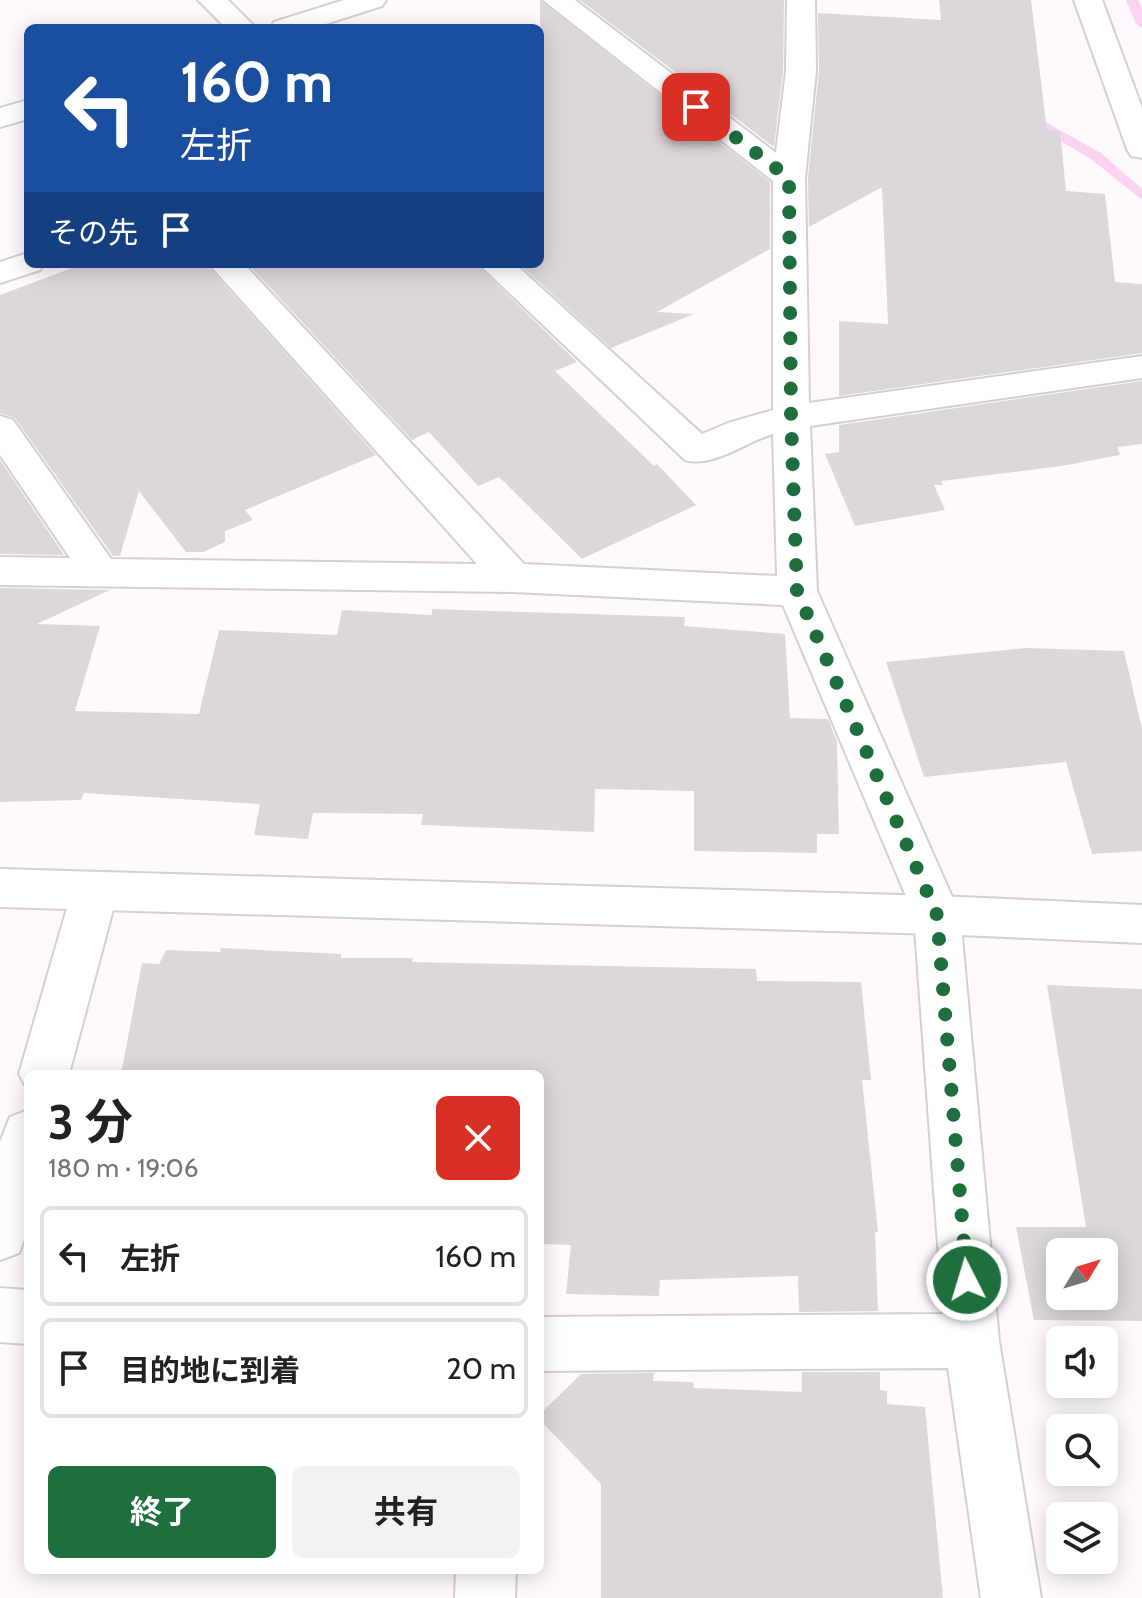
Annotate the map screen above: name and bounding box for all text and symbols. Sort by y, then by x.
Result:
text: 160 m [180,48,333,116]
icon: left [48,56,152,160]
pin [662,73,730,141]
icon: arrive [674,85,718,129]
text: 左折 [180,123,252,167]
icon: arrive [154,208,198,252]
text: その先 [48,214,138,251]
text: 3 分 [48,1093,133,1151]
button: close [436,1096,520,1180]
text: 180 m · 19:06 [48,1152,199,1184]
icon: left [52,1234,96,1278]
text: 160 m [435,1238,516,1275]
position arrow [925,1238,1009,1322]
north arrow [1046,1238,1118,1310]
map controls [1046,1238,1118,1574]
text: 左折 [120,1240,180,1277]
button: sound [1046,1326,1118,1398]
icon: arrive [52,1346,96,1390]
text: 20 m [446,1350,516,1387]
text: 目的地に到着 [120,1352,300,1389]
button: search [1046,1414,1118,1486]
button: 終了 [48,1466,276,1558]
button: 共有 [292,1466,520,1558]
button: layers [1046,1502,1118,1574]

